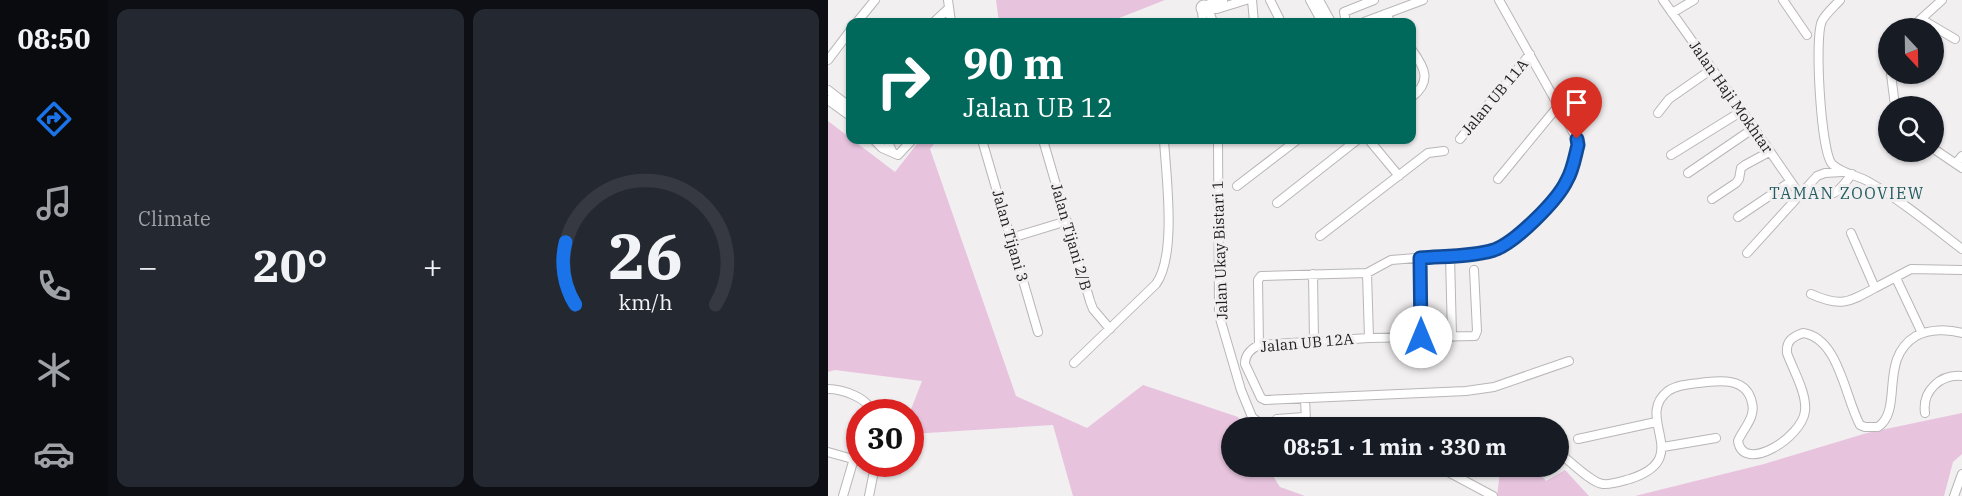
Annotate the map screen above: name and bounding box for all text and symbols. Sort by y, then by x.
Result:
north arrow [1878,18,1944,84]
map controls [1878,18,1944,162]
text: 08:50 [18,21,90,56]
text: 90 m [963,36,1064,91]
street label: Jalan Haji Mokhtar [1685,37,1778,157]
icon: right [864,42,942,120]
street label: Jalan UB 11A [1457,54,1532,139]
pin [1551,77,1602,139]
icon: arrive [1560,86,1593,119]
text: Jalan UB 12 [963,89,1113,124]
button: search [1878,96,1944,162]
icon: directions [33,98,75,140]
street label: Jalan Ukay Bistari 1 [1208,180,1231,320]
street label: Jalan Tijani 2/B [1047,181,1096,292]
icon: music [33,182,75,224]
district label: TAMAN ZOOVIEW [1769,183,1925,203]
street label: Jalan Tijani 3 [988,188,1033,284]
text: Climate [138,205,211,232]
text: 26 [608,215,683,296]
text: 20° [253,236,328,294]
text: − [138,245,158,288]
text: + [423,245,443,288]
icon: phone [33,265,75,307]
text: km/h [619,288,673,316]
position arrow [1389,305,1453,369]
street label: Jalan UB 12A [1260,329,1355,356]
icon: climate [33,349,75,391]
speed limit sign: 30 [846,399,924,477]
text: 08:51 · 1 min · 330 m [1283,432,1507,461]
icon: car [33,433,75,475]

